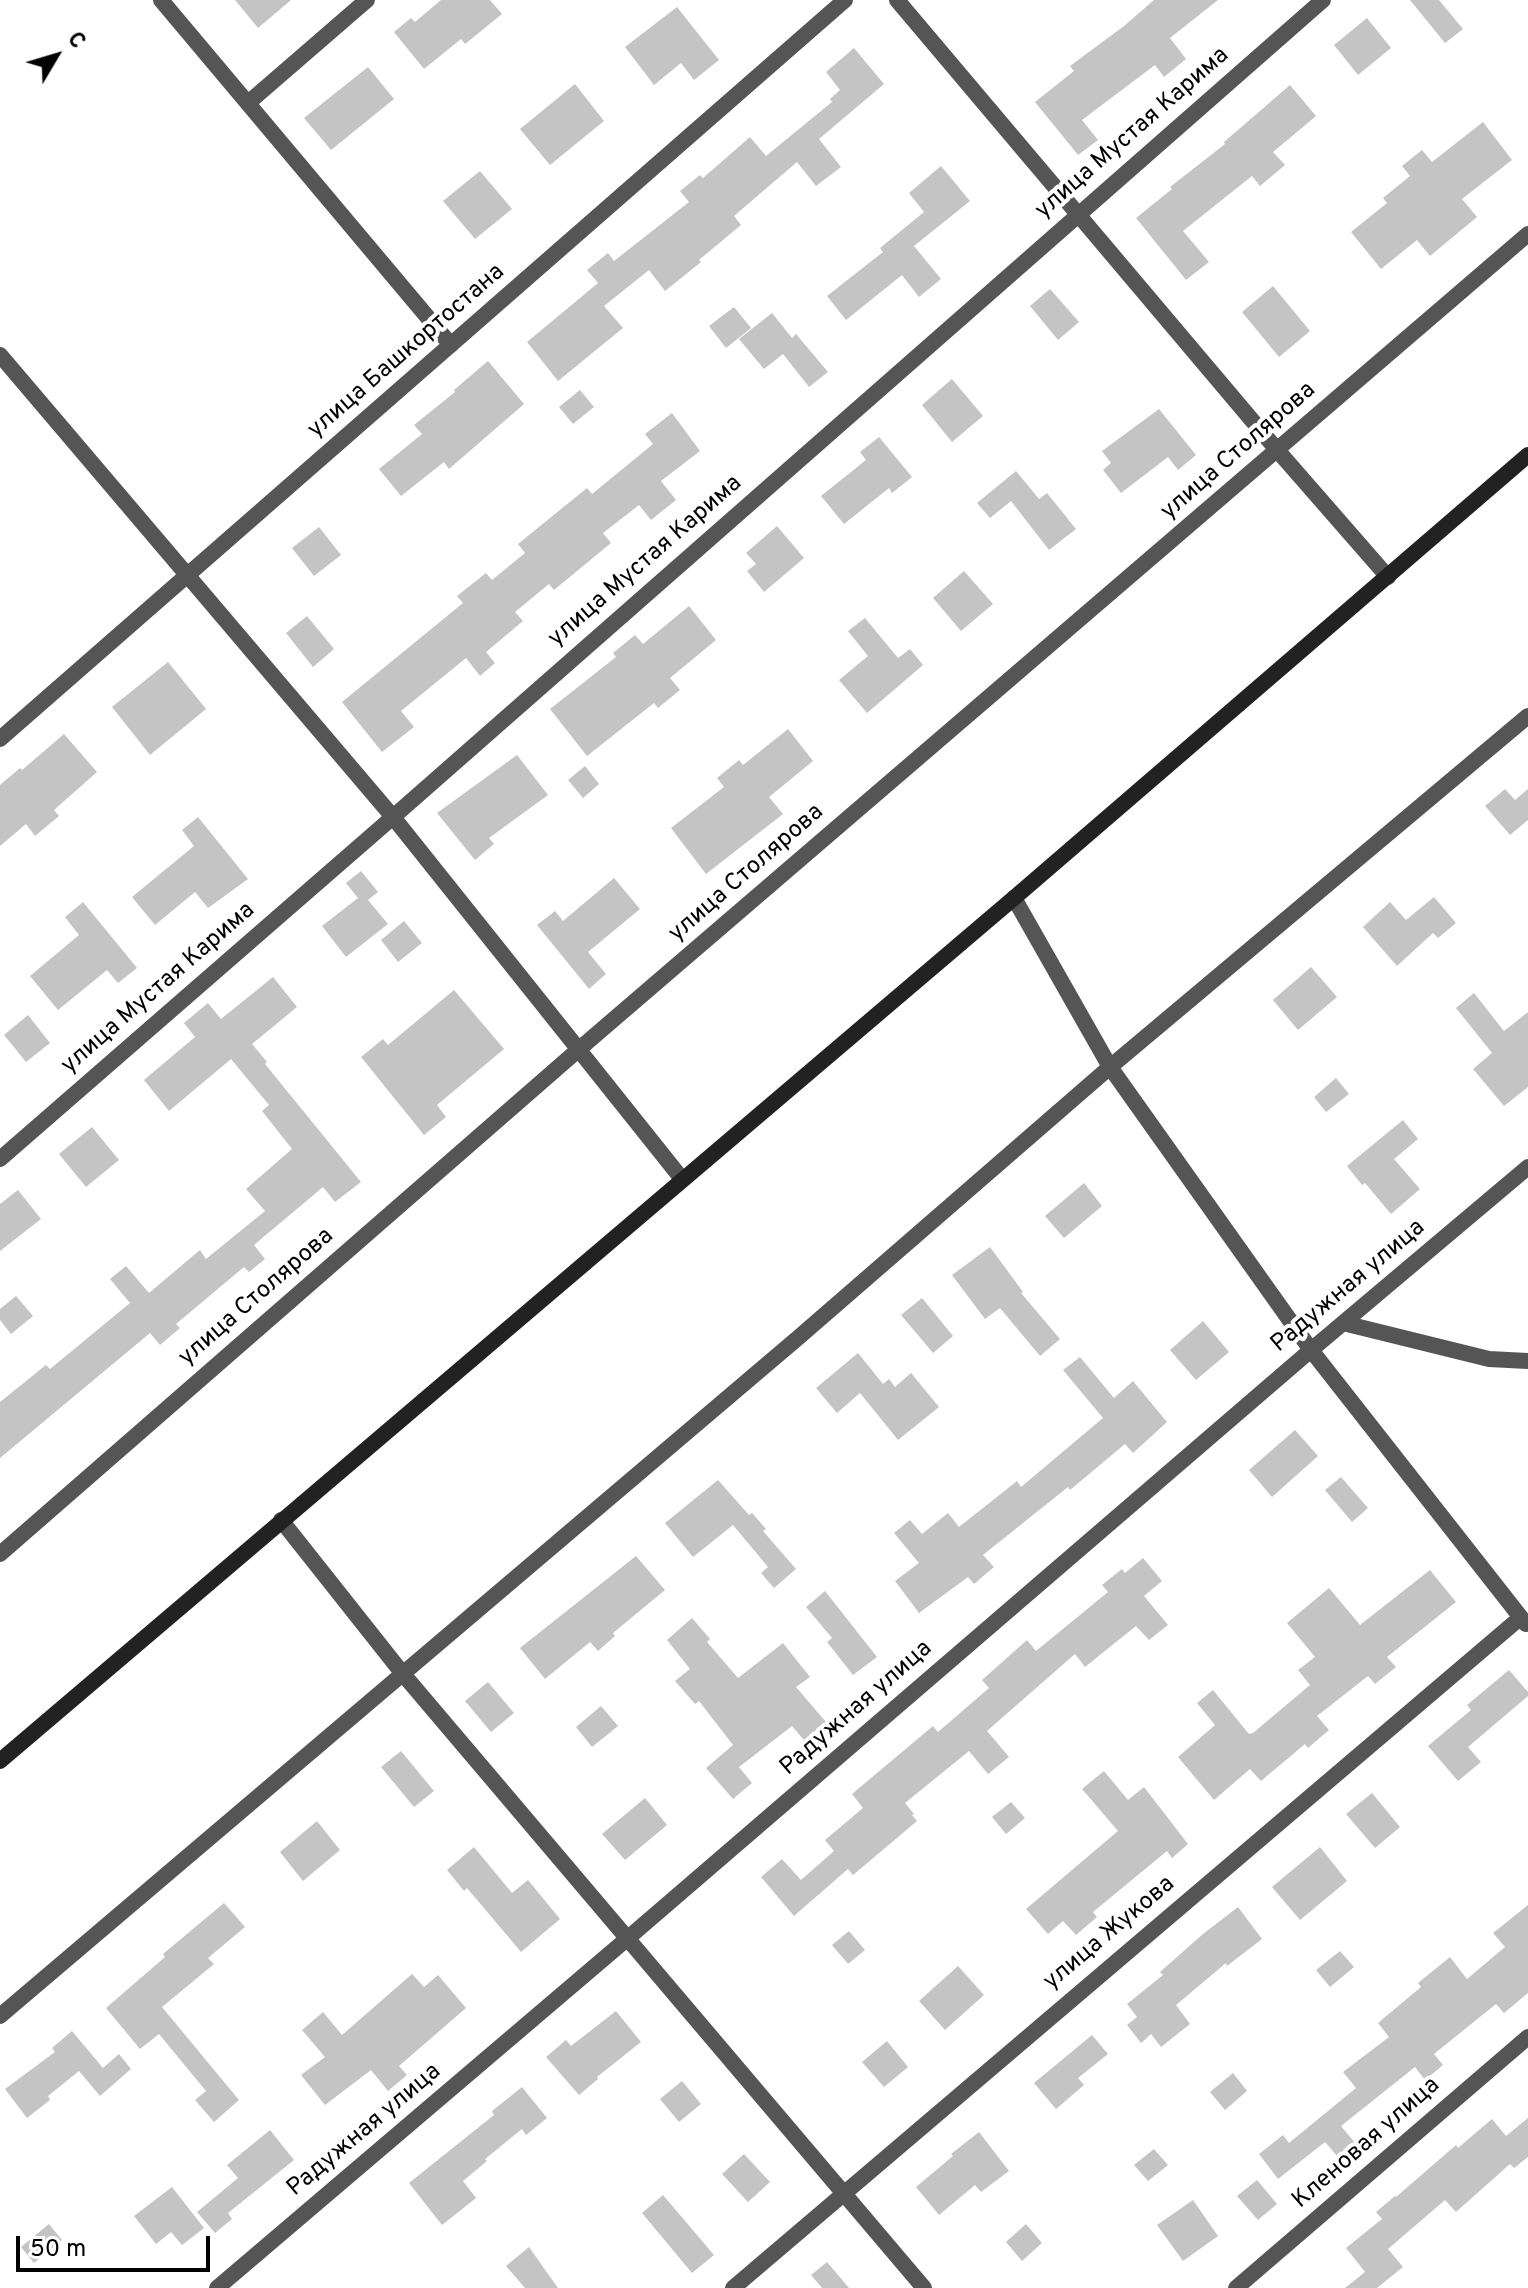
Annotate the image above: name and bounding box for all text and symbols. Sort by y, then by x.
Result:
north arrow [16,16,96,96]
text: С [60,27,90,55]
street label: улица Мустая Карима [1030,42,1236,226]
street label: улица Башкортостана [303,259,511,445]
street label: улица Столярова [1156,377,1322,527]
street label: улица Мустая Карима [543,470,749,654]
street label: улица Столярова [664,799,830,949]
street label: улица Мустая Карима [56,897,262,1081]
street label: Радужная улица [1266,1214,1432,1360]
street label: улица Столярова [174,1223,340,1373]
street label: Радужная улица [775,1635,939,1783]
street label: улица Жукова [1039,1871,1181,1997]
street label: Радужная улица [282,2058,448,2204]
street label: Кленовая улица [1287,2072,1447,2216]
scale bar [20,2220,214,2270]
text: 50 m [30,2235,86,2265]

